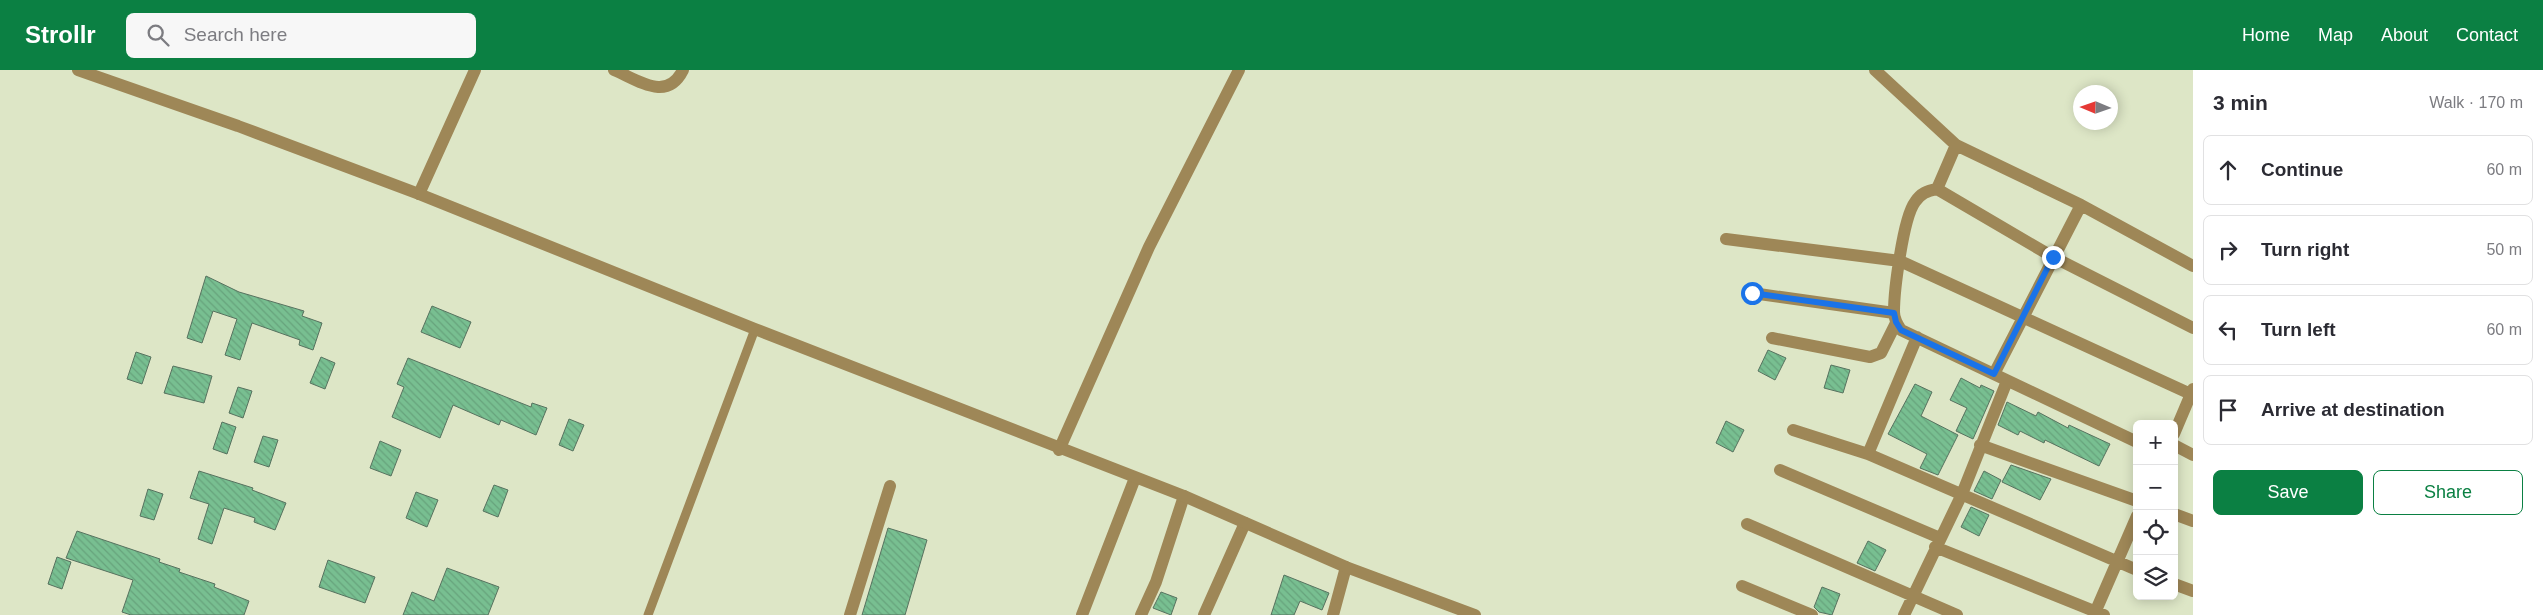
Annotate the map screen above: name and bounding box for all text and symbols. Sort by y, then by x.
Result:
search box [126,13,476,58]
text: Strollr [25,21,96,48]
icon: search [144,21,172,49]
text: Search here [184,24,287,45]
text: Home [2242,25,2290,45]
text: Map [2318,25,2353,45]
text: About [2381,25,2428,45]
text: Contact [2456,25,2518,45]
north arrow [2073,85,2118,130]
text: 3 min [2213,91,2268,114]
text: Walk · 170 m [2429,94,2523,111]
icon: ahead [2214,156,2242,184]
text: Continue [2261,159,2343,180]
text: 60 m [2486,161,2522,178]
icon: right [2214,236,2242,264]
text: Turn right [2261,239,2349,260]
text: 50 m [2486,241,2522,258]
route end [2042,246,2065,269]
route start [1741,282,1764,305]
icon: left [2214,316,2242,344]
text: Turn left [2261,319,2336,340]
text: 60 m [2486,321,2522,338]
icon: arrive [2214,396,2242,424]
text: Arrive at destination [2261,399,2445,420]
map controls [2133,420,2178,600]
button: + [2133,420,2178,465]
button: − [2133,465,2178,510]
button: Save [2213,470,2363,515]
button: Share [2373,470,2523,515]
button: locate [2133,510,2178,555]
button: layers [2133,555,2178,600]

